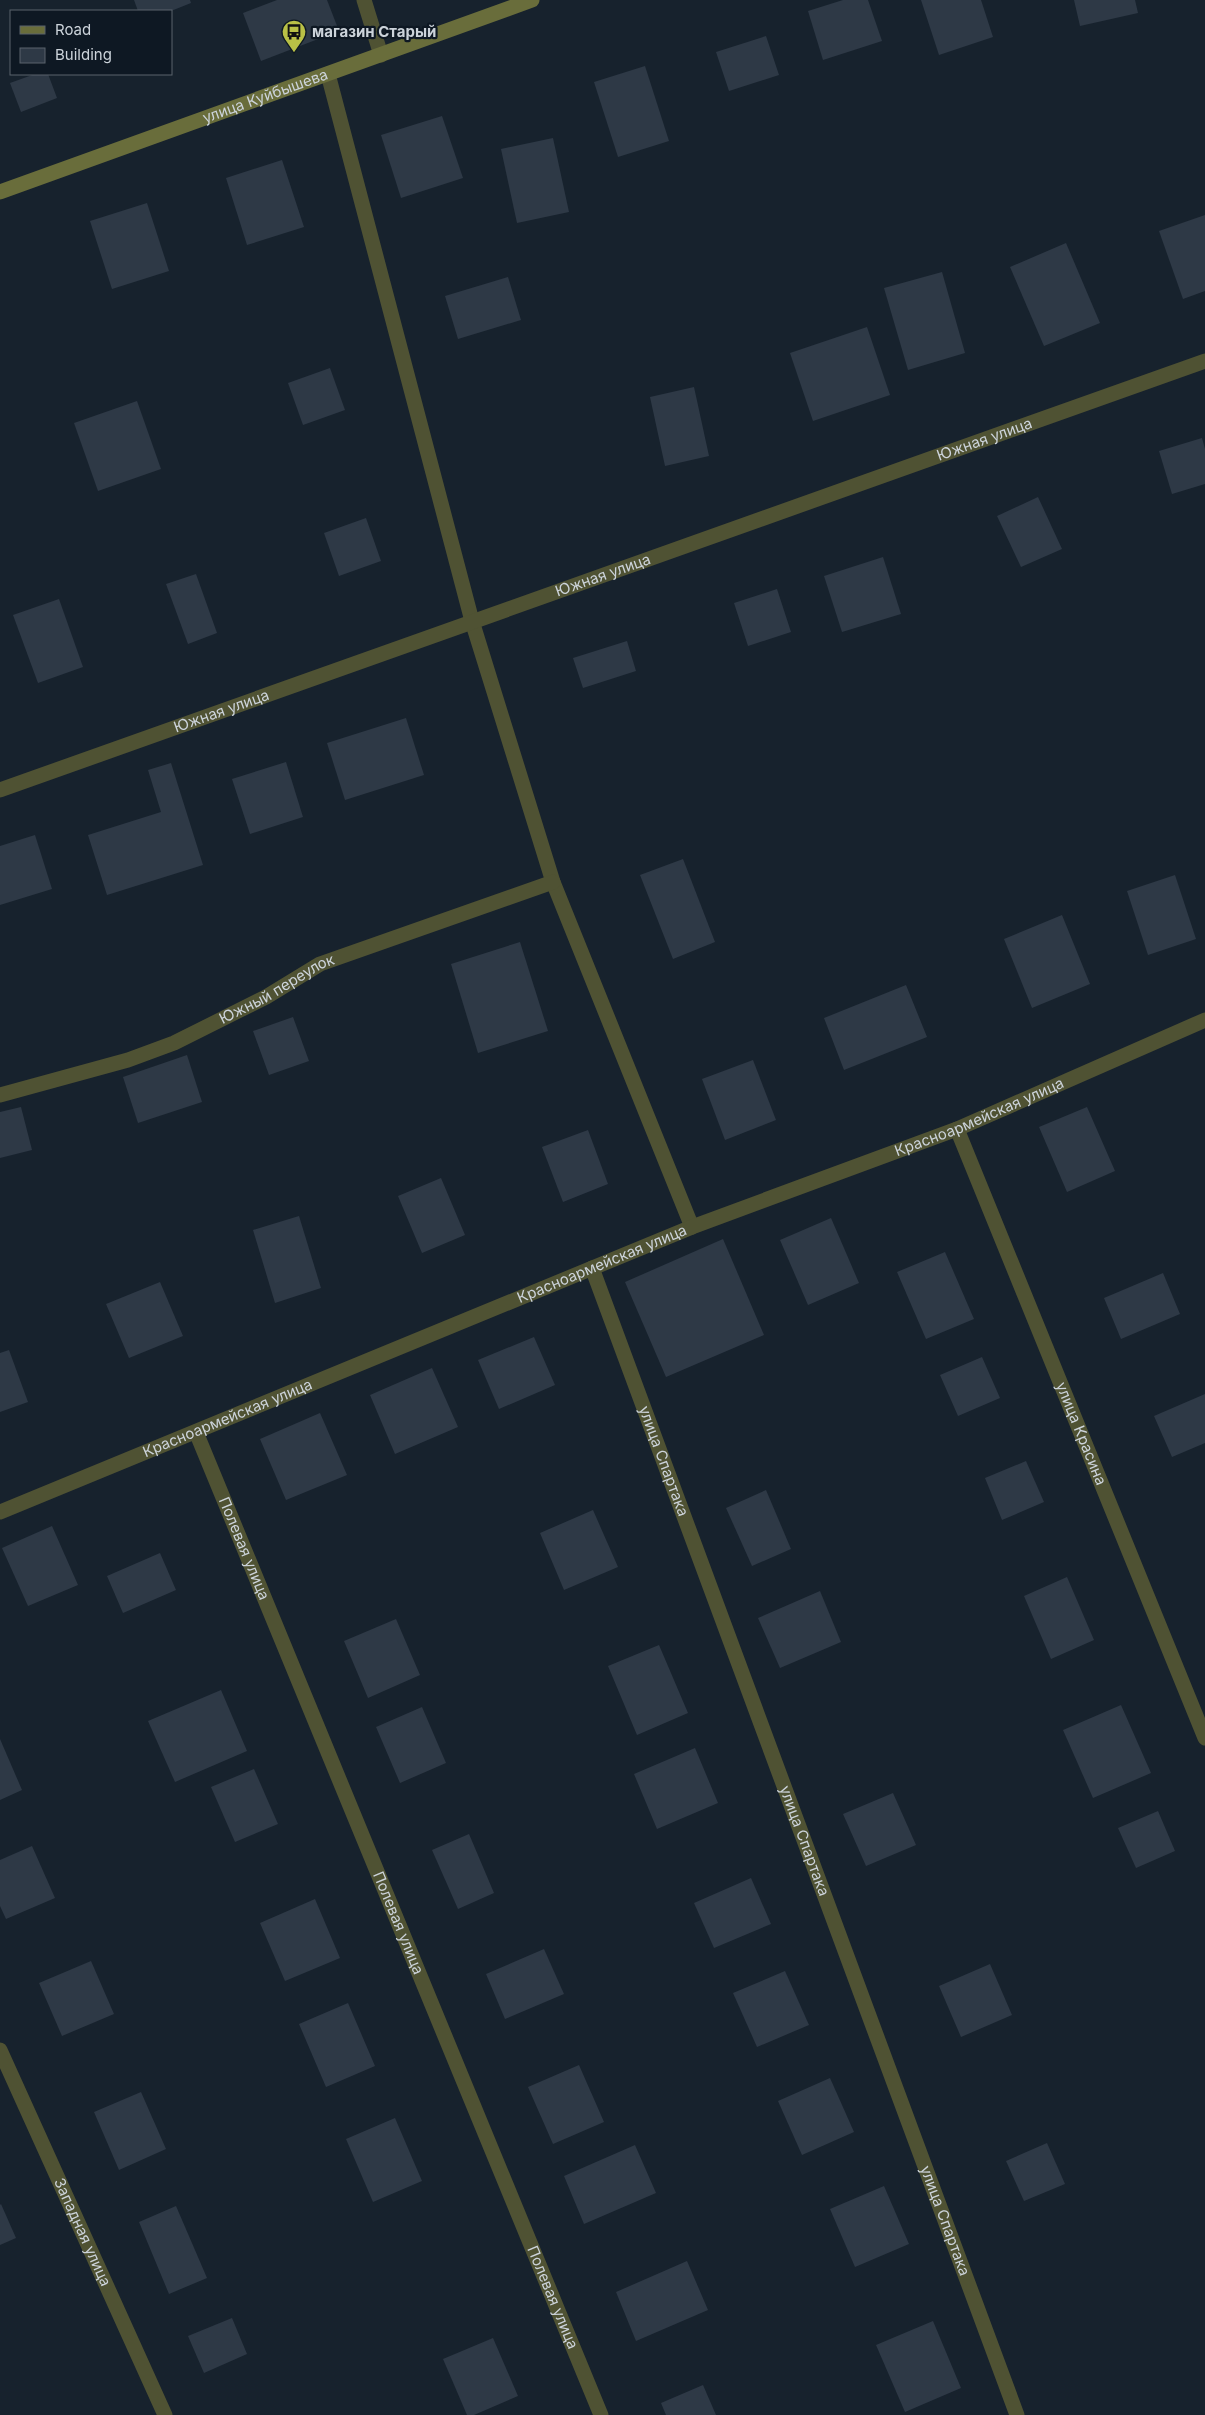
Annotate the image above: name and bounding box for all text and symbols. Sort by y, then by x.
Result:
legend [10,10,172,75]
bus stop icon: магазин Старый [281,19,307,53]
text: Road [55,20,91,39]
place label: магазин Старый [312,22,436,41]
text: Building [55,45,112,64]
street label: улица Куйбышева [200,65,330,127]
street label: Южная улица [934,413,1035,465]
street label: Южная улица [553,549,653,601]
street label: Южная улица [171,685,271,736]
street label: Южный переулок [216,950,337,1028]
street label: Красноармейская улица [892,1073,1067,1160]
street label: Красноармейская улица [514,1220,689,1307]
street label: Красноармейская улица [140,1374,315,1461]
street label: улица Красина [1052,1379,1111,1488]
street label: улица Спартака [635,1403,693,1519]
street label: Полевая улица [215,1494,274,1603]
street label: улица Спартака [776,1783,834,1899]
street label: Полевая улица [369,1868,428,1977]
street label: улица Спартака [916,2163,975,2278]
street label: Западная улица [50,2175,116,2289]
street label: Полевая улица [523,2243,583,2352]

